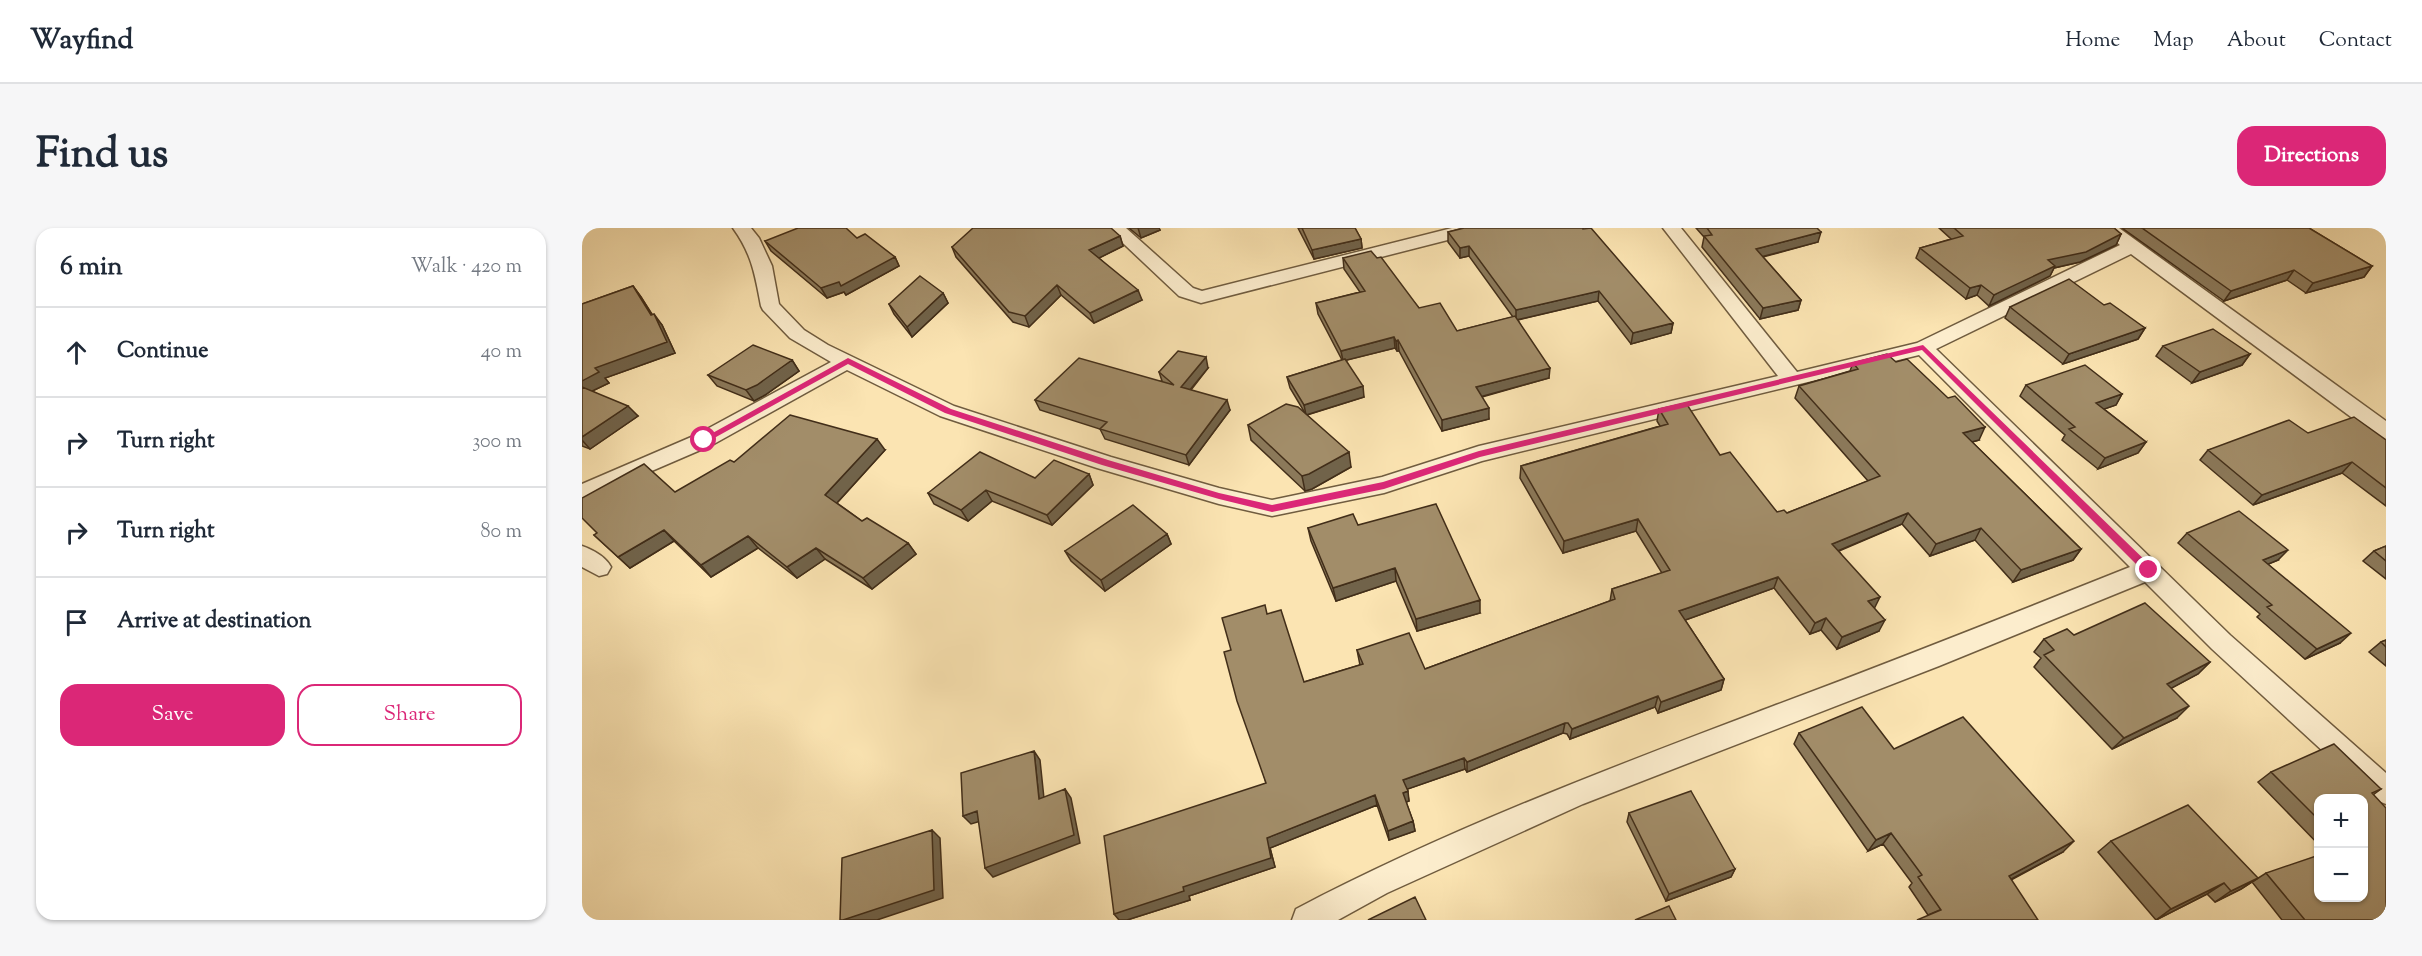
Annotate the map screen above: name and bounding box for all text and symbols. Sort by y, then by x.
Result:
text: Wayfind [30,21,133,61]
text: Home [2065,26,2120,56]
text: Map [2153,26,2194,56]
text: About [2227,26,2286,56]
text: Contact [2319,26,2392,56]
text: Find us [36,126,168,186]
button: Directions [2237,126,2386,186]
text: 6 min [60,249,123,286]
text: Walk · 420 m [411,253,522,282]
icon: ahead [60,336,93,369]
text: Continue [117,336,208,368]
text: 40 m [481,338,522,367]
icon: right [60,426,93,459]
text: Turn right [117,426,214,458]
route start [690,426,716,452]
text: 300 m [472,428,522,457]
icon: right [60,516,93,549]
text: Turn right [117,516,214,548]
text: 80 m [481,518,522,547]
route end [2135,556,2161,582]
icon: arrive [60,606,93,639]
text: Arrive at destination [117,606,312,638]
button: Save [60,684,285,746]
button: Share [297,684,522,746]
map controls [2314,794,2368,902]
button: + [2314,794,2368,848]
button: − [2314,848,2368,902]

